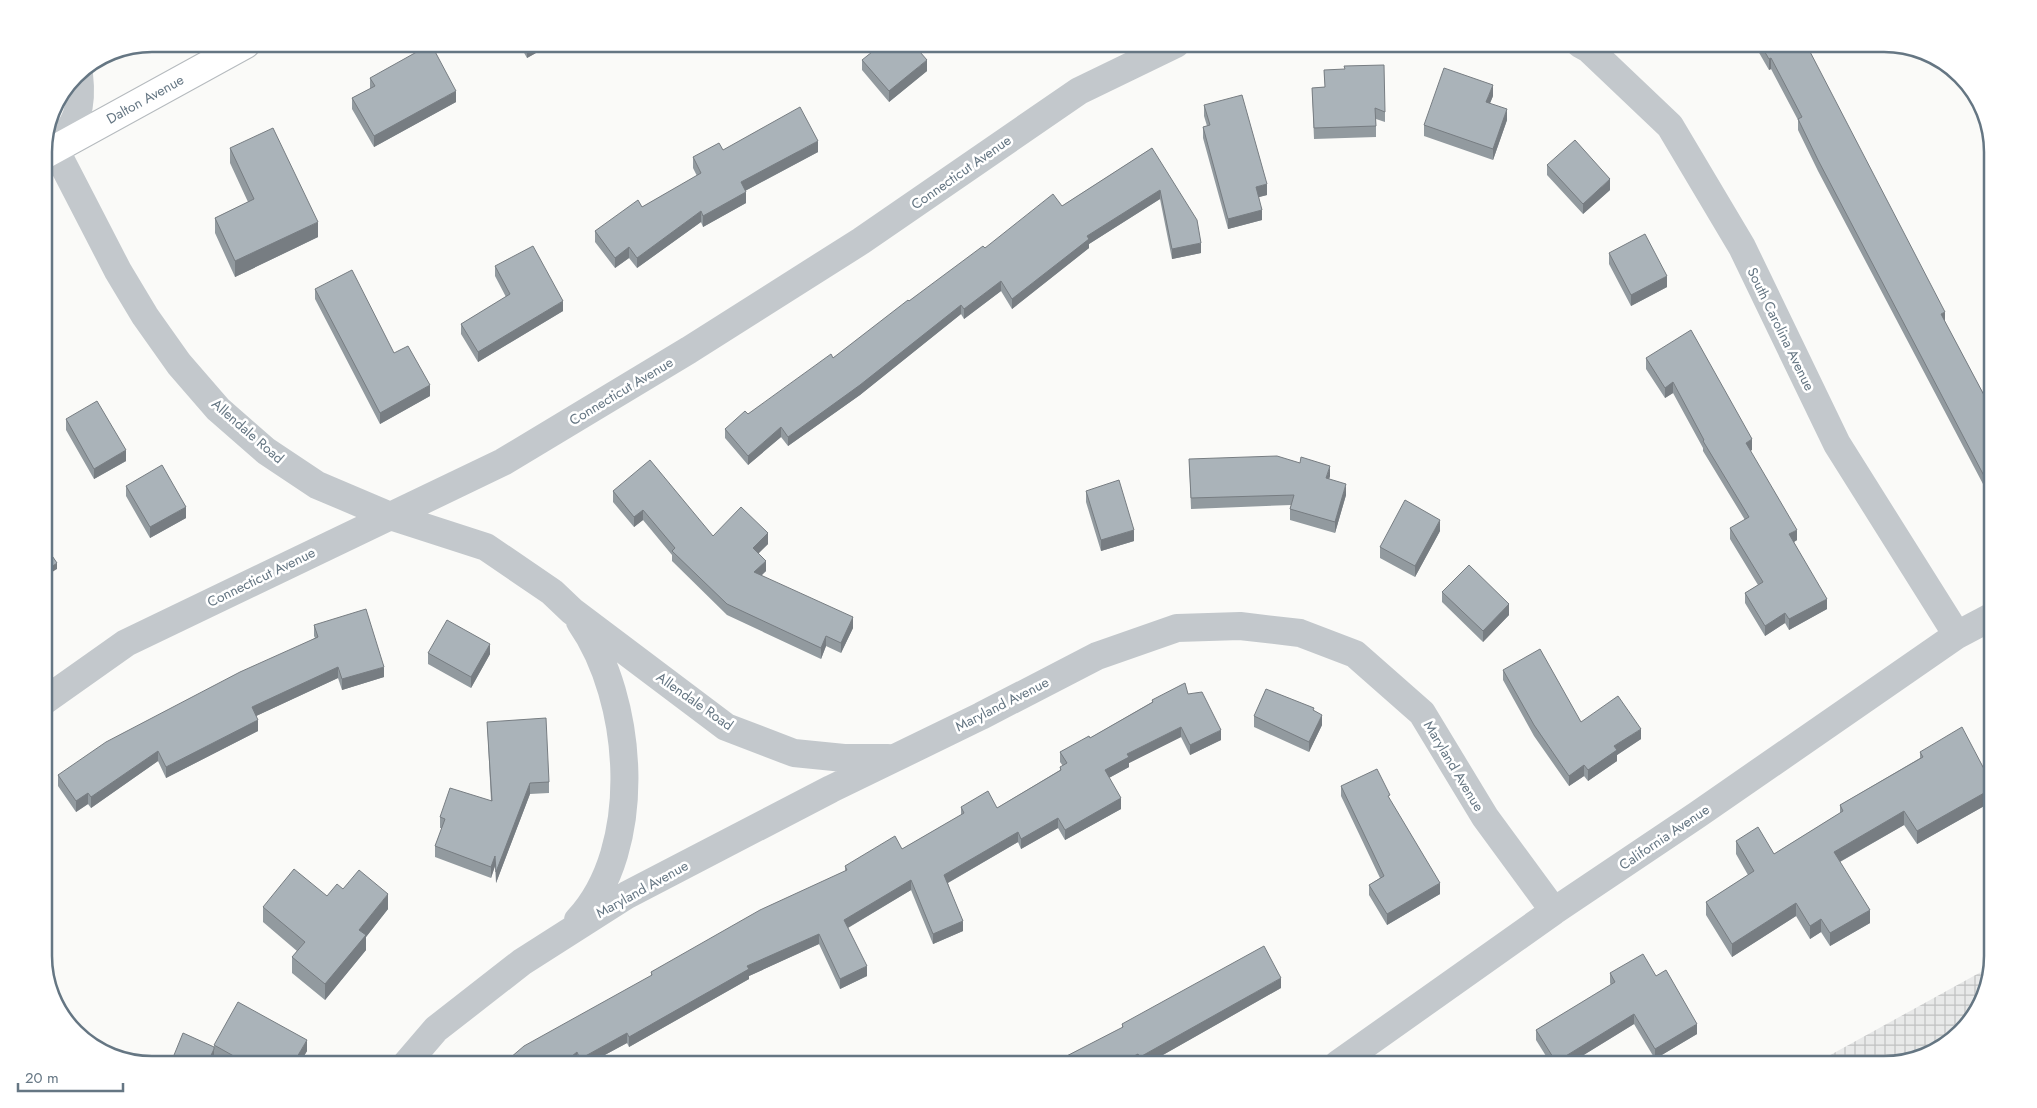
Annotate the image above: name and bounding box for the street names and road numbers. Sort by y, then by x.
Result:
street label: Dalton Avenue [103,69,187,129]
street label: Connecticut Avenue [907,130,1015,214]
street label: South Carolina Avenue [1742,264,1820,394]
street label: Connecticut Avenue [565,352,677,430]
street label: Allendale Road [208,394,288,468]
street label: Connecticut Avenue [204,542,318,612]
street label: Allendale Road [652,667,738,735]
street label: Maryland Avenue [952,672,1052,736]
street label: Maryland Avenue [1419,717,1489,815]
street label: California Avenue [1615,799,1713,875]
street label: Maryland Avenue [592,855,692,923]

